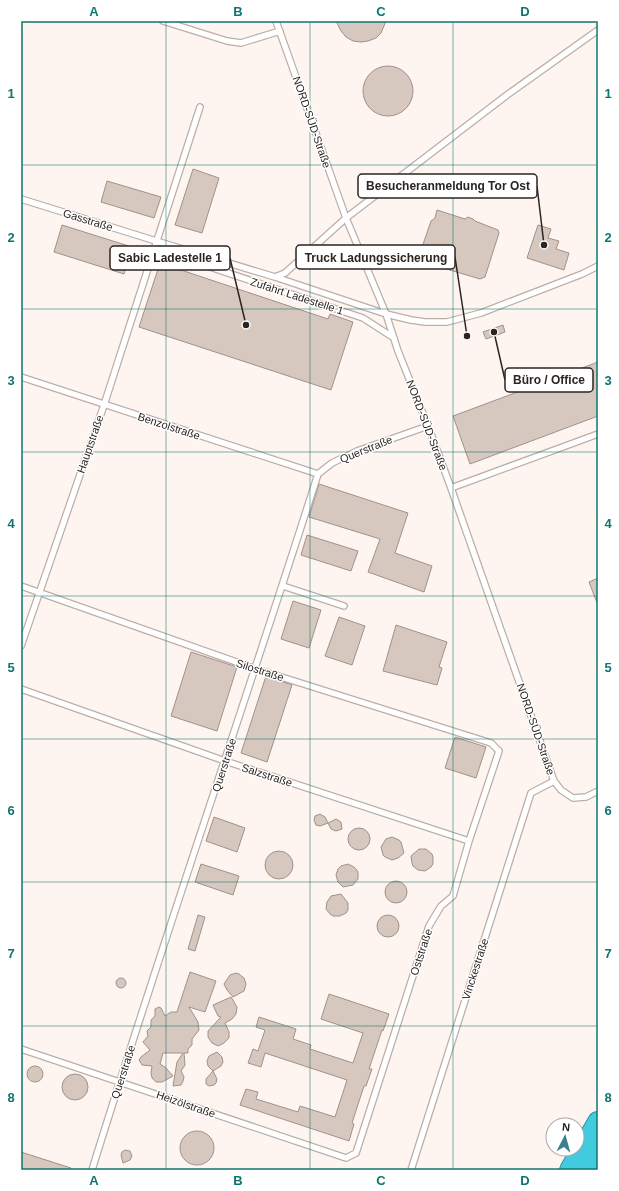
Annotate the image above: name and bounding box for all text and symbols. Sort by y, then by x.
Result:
text: A [89,4,99,19]
text: B [233,4,243,19]
text: C [376,4,386,19]
text: D [520,4,530,19]
street label: NORD-SÜD-Straße [291,75,333,169]
text: 1 [7,86,15,101]
text: 1 [604,86,612,101]
callout: Besucheranmeldung Tor Ost [358,174,537,198]
text: Besucheranmeldung Tor Ost [366,179,530,193]
street label: Gasstraße [62,207,114,233]
text: 2 [7,230,15,245]
text: 2 [604,230,612,245]
callout: Truck Ladungssicherung [296,245,455,269]
callout: Sabic Ladestelle 1 [110,246,230,270]
text: Sabic Ladestelle 1 [118,251,222,265]
text: Truck Ladungssicherung [305,251,447,265]
street label: Zufahrt Ladestelle 1 [249,275,345,317]
callout: Büro / Office [505,368,593,392]
text: 3 [7,373,15,388]
text: Büro / Office [513,373,585,387]
text: 3 [604,373,612,388]
street label: NORD-SÜD-Straße [404,378,450,472]
street label: Benzolstraße [136,410,202,442]
street label: Hauptstraße [74,413,106,475]
street label: Querstraße [338,433,394,465]
text: 4 [7,516,15,531]
text: 4 [604,516,612,531]
street label: Silostraße [235,657,285,683]
text: 5 [7,660,15,675]
text: 5 [604,660,612,675]
street label: NORD-SÜD-Straße [515,682,557,776]
street label: Querstraße [210,737,238,793]
street label: Salzstraße [240,761,294,789]
text: 6 [7,803,15,818]
text: 6 [604,803,612,818]
street label: Oststraße [408,927,434,977]
street label: Vinckestraße [459,937,491,1001]
text: 7 [7,946,15,961]
text: 7 [604,946,612,961]
street label: Querstraße [109,1044,137,1100]
street label: Heizölstraße [155,1088,217,1120]
text: 8 [7,1090,15,1105]
text: 8 [604,1090,612,1105]
north arrow [545,1117,585,1157]
text: N [561,1121,571,1133]
text: A [89,1173,99,1188]
text: B [233,1173,243,1188]
text: C [376,1173,386,1188]
text: D [520,1173,530,1188]

